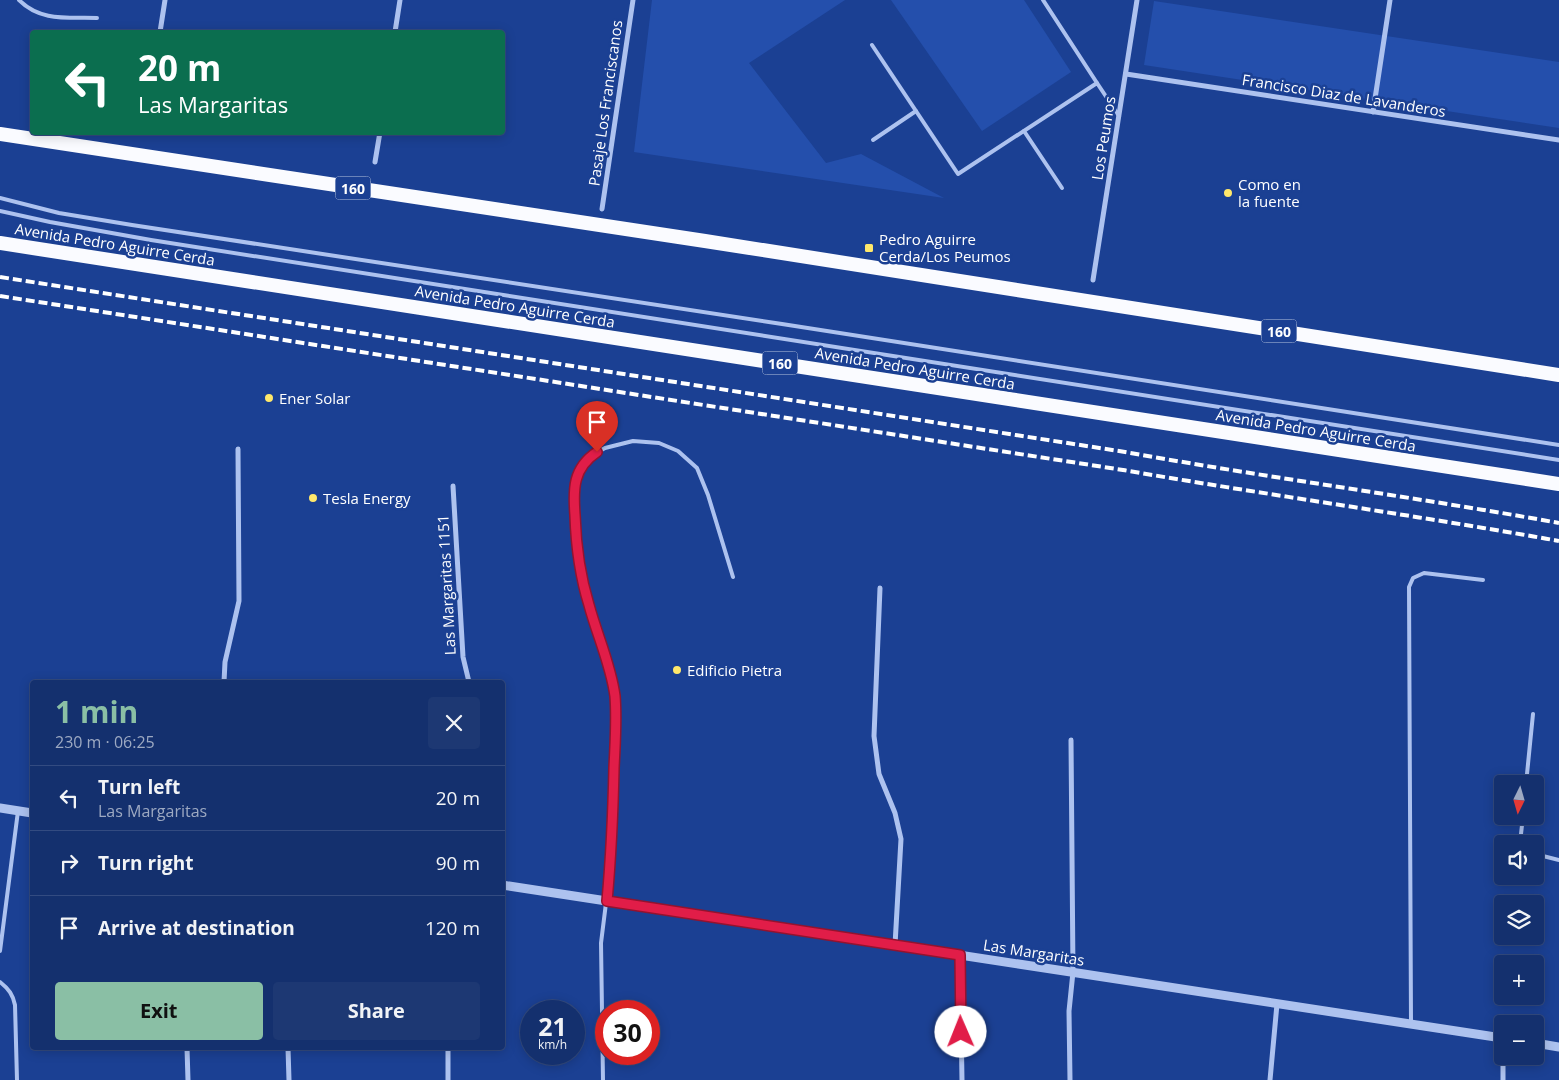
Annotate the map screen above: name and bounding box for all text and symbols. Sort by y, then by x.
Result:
street label: Pasaje Los Franciscanos [583,19,627,187]
text: 20 m [138,44,221,91]
icon: left [55,50,120,115]
street label: Francisco Diaz de Lavanderos [1241,69,1447,121]
text: Las Margaritas [138,89,288,119]
street label: Los Peumos [1087,95,1119,181]
place label: Como en la fuente [1238,174,1301,211]
road number: 160 [336,177,370,200]
marker: Como en la fuente [1222,187,1234,199]
street label: Avenida Pedro Aguirre Cerda [14,218,216,270]
place label: Pedro Aguirre Cerda/Los Peumos [879,229,1011,266]
marker: Pedro Aguirre Cerda/Los Peumos [863,242,875,254]
street label: Avenida Pedro Aguirre Cerda [414,280,616,332]
road number: 160 [1262,320,1296,342]
street label: Avenida Pedro Aguirre Cerda [814,342,1016,394]
road number: 160 [762,352,798,374]
place label: Ener Solar [279,388,350,408]
marker: Ener Solar [263,392,275,404]
pin [576,401,618,452]
street label: Avenida Pedro Aguirre Cerda [1215,404,1417,456]
icon: arrive [583,408,611,436]
place label: Tesla Energy [323,488,411,508]
marker: Tesla Energy [307,492,319,504]
street label: Las Margaritas 1151 [432,514,460,656]
place label: Edificio Pietra [687,660,782,680]
marker: Edificio Pietra [671,664,683,676]
text: 1 min [55,691,138,732]
button: close [428,697,480,749]
text: 230 m · 06:25 [55,731,155,753]
text: Turn left [98,774,180,800]
north arrow [1494,775,1544,825]
map controls [1494,775,1544,1065]
icon: left [55,784,83,812]
text: 20 m [436,785,480,811]
text: Las Margaritas [98,800,207,822]
button: sound [1494,835,1544,885]
icon: right [55,849,83,877]
text: Turn right [98,850,193,876]
text: 90 m [436,850,480,876]
button: layers [1494,895,1544,945]
icon: arrive [55,914,83,942]
text: Arrive at destination [98,915,295,941]
text: 120 m [425,915,480,941]
street label: Las Margaritas [982,934,1086,970]
button: + [1494,955,1544,1005]
button: Exit [55,982,263,1040]
button: Share [273,982,480,1040]
speed limit sign: 30 [595,1000,660,1065]
position arrow [934,1005,986,1057]
text: 21 [538,1009,567,1043]
button: − [1494,1015,1544,1065]
text: km/h [538,1036,567,1053]

